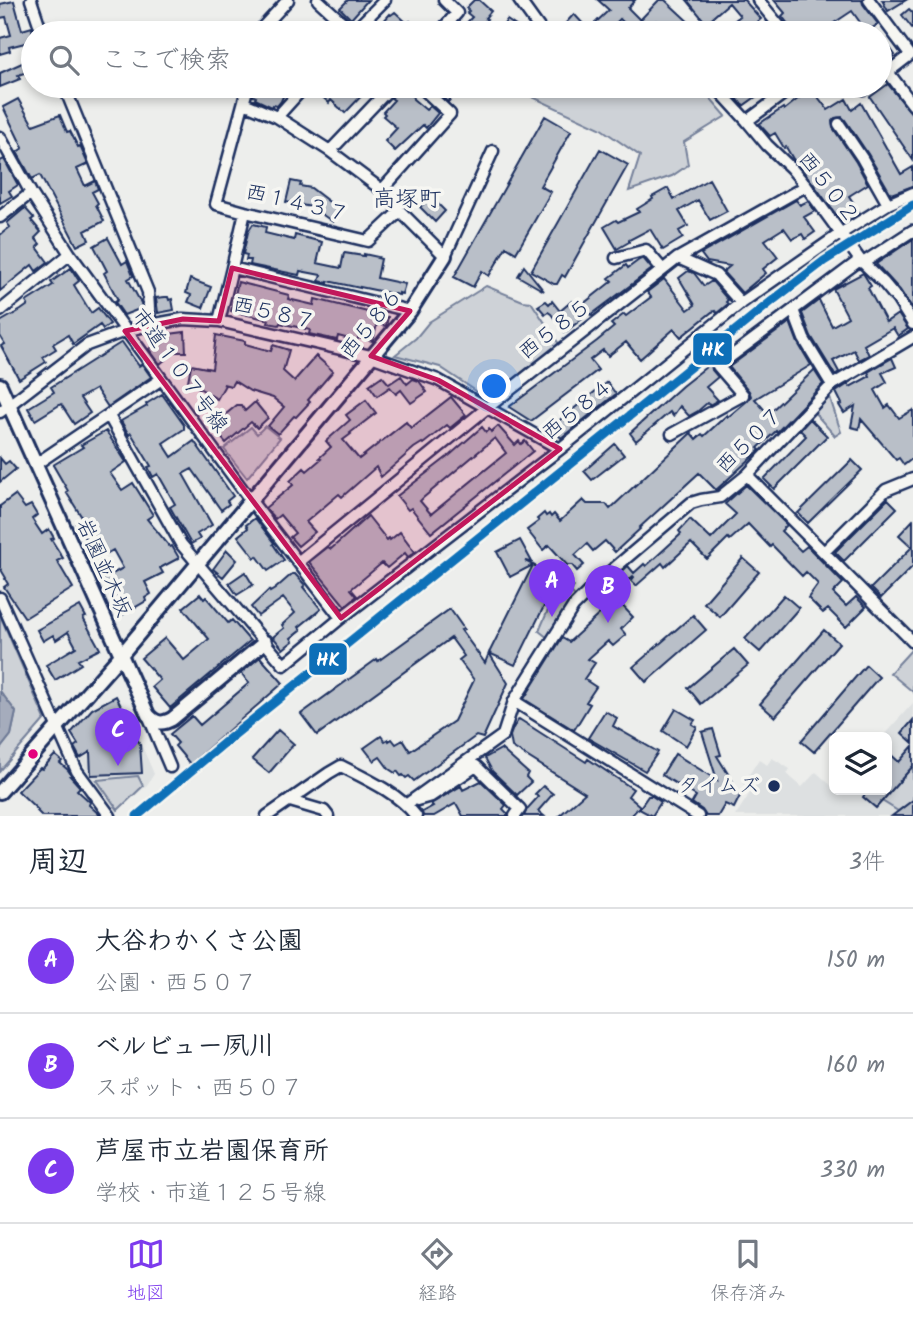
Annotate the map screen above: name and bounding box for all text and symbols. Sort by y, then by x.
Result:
search box [21,21,892,98]
text: ここで検索 [101,40,231,82]
icon: search [45,41,83,79]
street label: 西５０２ [789,145,867,231]
street label: 西１４３７ [242,176,352,232]
district label: 高塚町 [373,182,442,218]
street label: 西５８６ [333,281,411,367]
street label: 西５８７ [229,288,319,340]
street label: 西５８５ [512,291,598,369]
street label: 市道１０７号線 [122,302,236,440]
line badge: HK [692,332,733,366]
text: HK [701,336,725,366]
your location [477,369,511,403]
street label: 西５８４ [535,371,621,449]
street label: 西５０７ [709,400,791,482]
street label: 岩園並木坂 [67,513,139,623]
pin: A [529,559,575,617]
pin: B [585,565,631,623]
line badge: HK [308,642,348,676]
text: HK [316,646,340,676]
pin: C [95,708,141,766]
map controls [829,732,892,795]
button: layers [829,732,892,795]
unlabelled marker [26,747,40,761]
place label: タイムズ [678,770,760,803]
marker: タイムズ [766,778,782,794]
text: 周辺 [28,839,88,887]
text: 3件 [849,845,885,881]
text: 大谷わかくさ公園 [95,921,303,963]
text: A [44,943,58,979]
text: 150 m [826,943,885,979]
text: 公園 · 西５０７ [95,966,257,1002]
text: ベルビュー夙川 [95,1026,275,1068]
text: B [44,1048,58,1084]
text: 160 m [826,1048,885,1084]
text: スポット · 西５０７ [95,1071,303,1107]
text: 芦屋市立岩園保育所 [95,1131,329,1173]
text: C [44,1153,58,1189]
text: 330 m [820,1153,885,1189]
text: 学校 · 市道１２５号線 [95,1176,326,1212]
tab: 地図 [127,1235,165,1309]
tab: 経路 [418,1235,456,1309]
tab: 保存済み [710,1235,786,1309]

